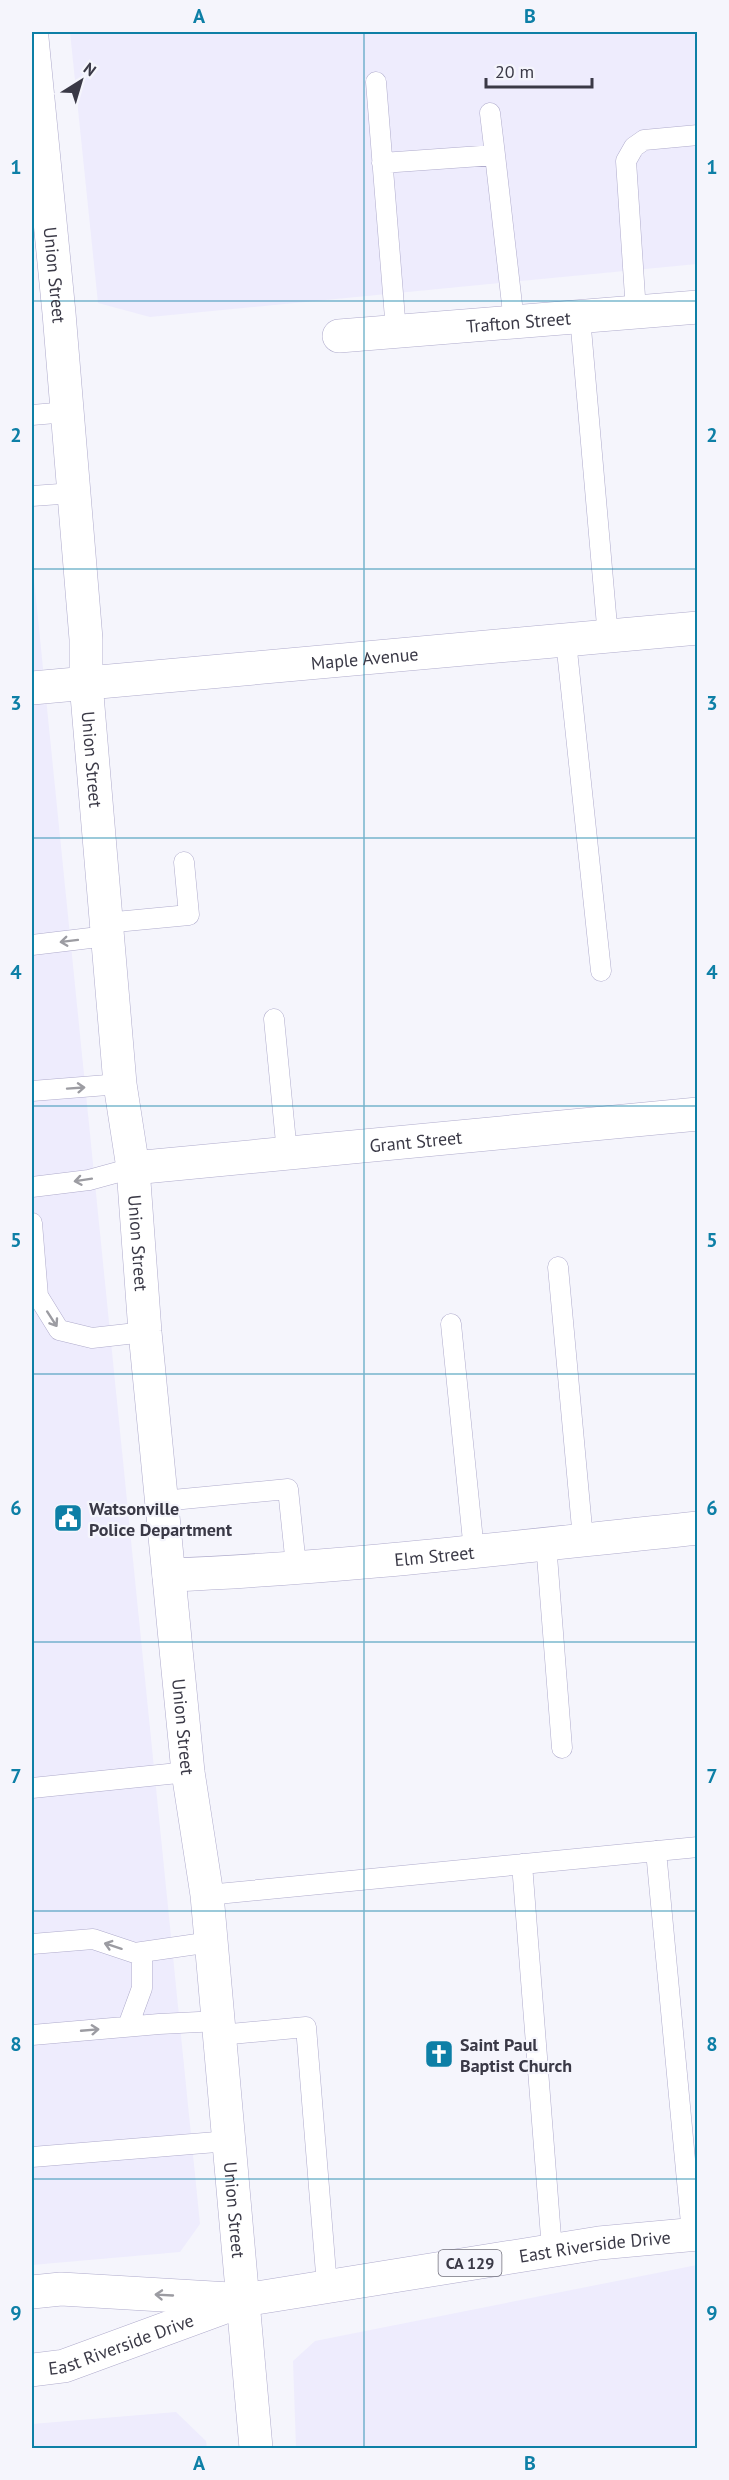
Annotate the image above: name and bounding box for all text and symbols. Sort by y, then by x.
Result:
text: A [193,3,206,29]
text: B [524,3,536,29]
north arrow [51,51,111,111]
scale bar [486,51,592,89]
text: N [80,58,100,80]
text: 20 m [495,60,534,83]
text: 1 [10,154,22,180]
text: 1 [706,154,718,180]
street label: Union Street [39,226,71,324]
street label: Trafton Street [465,306,572,337]
text: 2 [10,422,22,448]
text: 2 [706,422,718,448]
street label: Maple Avenue [310,642,419,674]
text: 3 [10,690,22,716]
text: 3 [706,690,718,716]
street label: Union Street [77,710,108,808]
one-way arrow [60,935,79,946]
text: 4 [10,959,22,985]
text: 4 [706,959,718,985]
one-way arrow [65,1082,85,1093]
street label: Grant Street [368,1125,463,1157]
one-way arrow [73,1175,93,1186]
street label: Union Street [123,1194,153,1292]
text: 5 [10,1227,22,1253]
text: 5 [706,1227,718,1253]
one-way arrow [47,1310,59,1327]
text: 6 [10,1495,22,1521]
text: 6 [706,1495,718,1521]
place label: Watsonville Police Department [89,1497,233,1541]
public building icon: Watsonville Police Department [52,1502,84,1534]
street label: Elm Street [393,1540,475,1571]
street label: Union Street [167,1678,200,1776]
text: 7 [10,1763,22,1789]
text: 7 [706,1763,718,1789]
one-way arrow [104,1940,123,1951]
one-way arrow [79,2024,99,2035]
text: 8 [10,2031,22,2057]
text: 8 [706,2031,718,2057]
place label: Saint Paul Baptist Church [460,2033,572,2077]
church icon: Saint Paul Baptist Church [423,2038,455,2070]
street label: Union Street [219,2161,251,2259]
street label: East Riverside Drive [517,2225,672,2267]
road number: CA 129 [438,2250,502,2276]
one-way arrow [155,2289,175,2300]
text: 9 [10,2300,22,2326]
text: 9 [706,2300,718,2326]
street label: East Riverside Drive [47,2308,197,2379]
text: A [193,2450,206,2476]
text: B [524,2450,536,2476]

